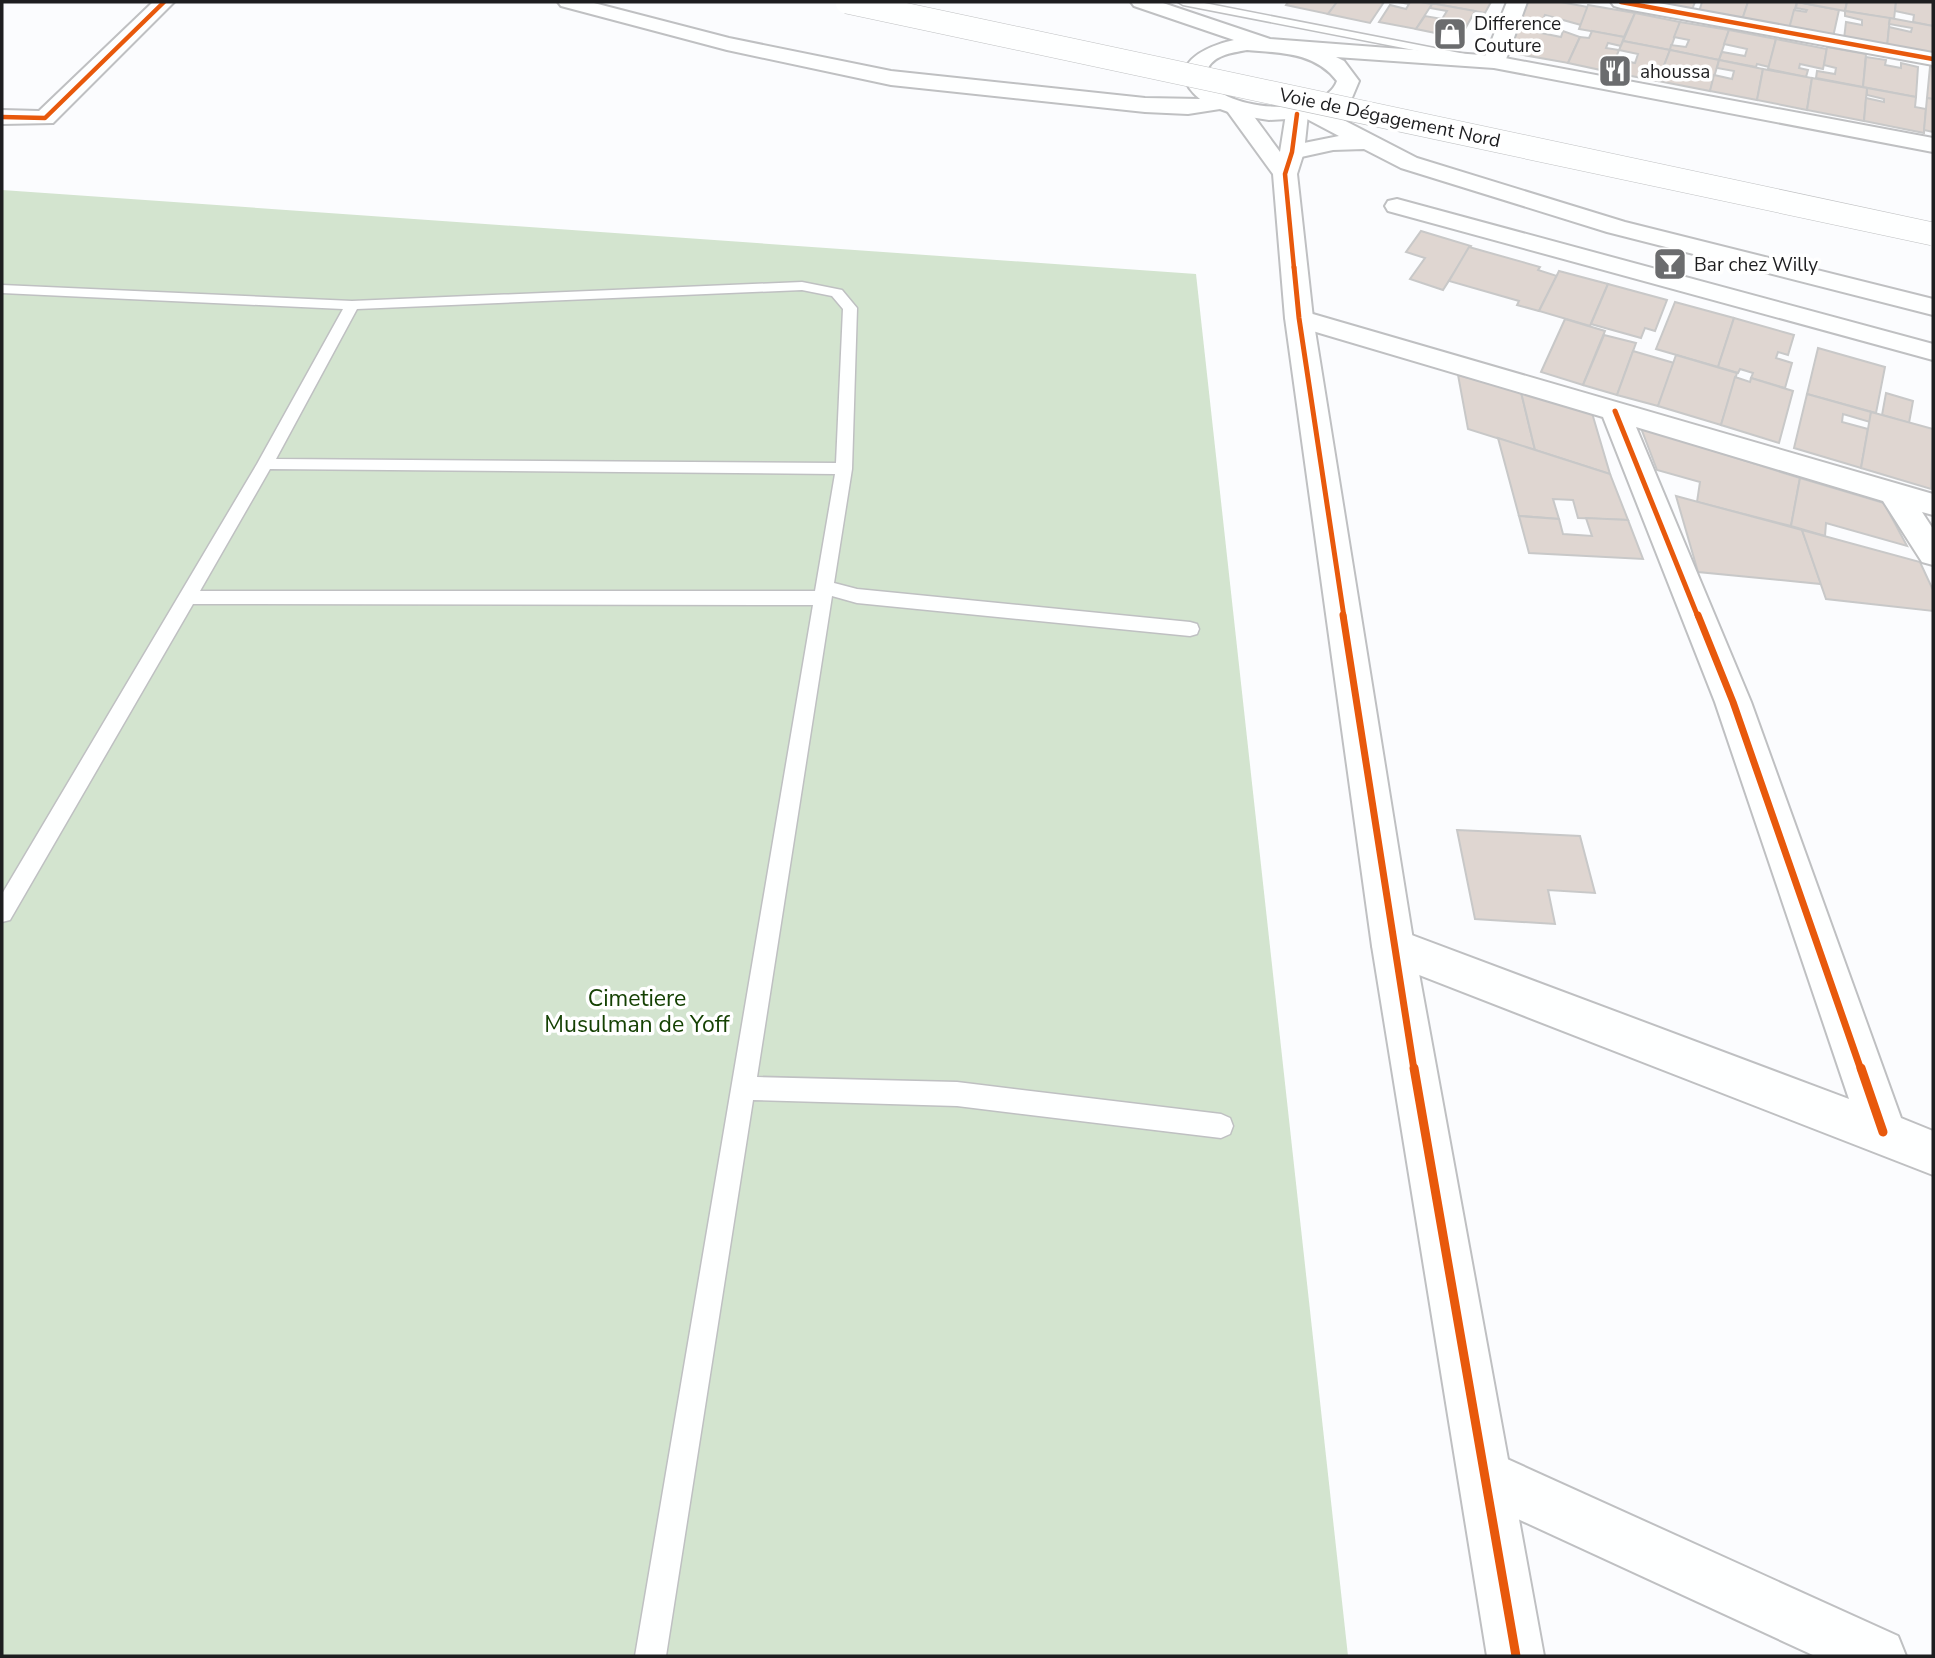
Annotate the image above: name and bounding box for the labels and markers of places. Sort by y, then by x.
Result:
place label: Difference Couture [1474,11,1561,59]
shop icon: Difference Couture [1431,15,1469,53]
restaurant icon: ahoussa [1596,52,1634,90]
place label: ahoussa [1640,59,1710,85]
bar icon: Bar chez Willy [1651,245,1689,283]
place label: Bar chez Willy [1694,252,1818,278]

